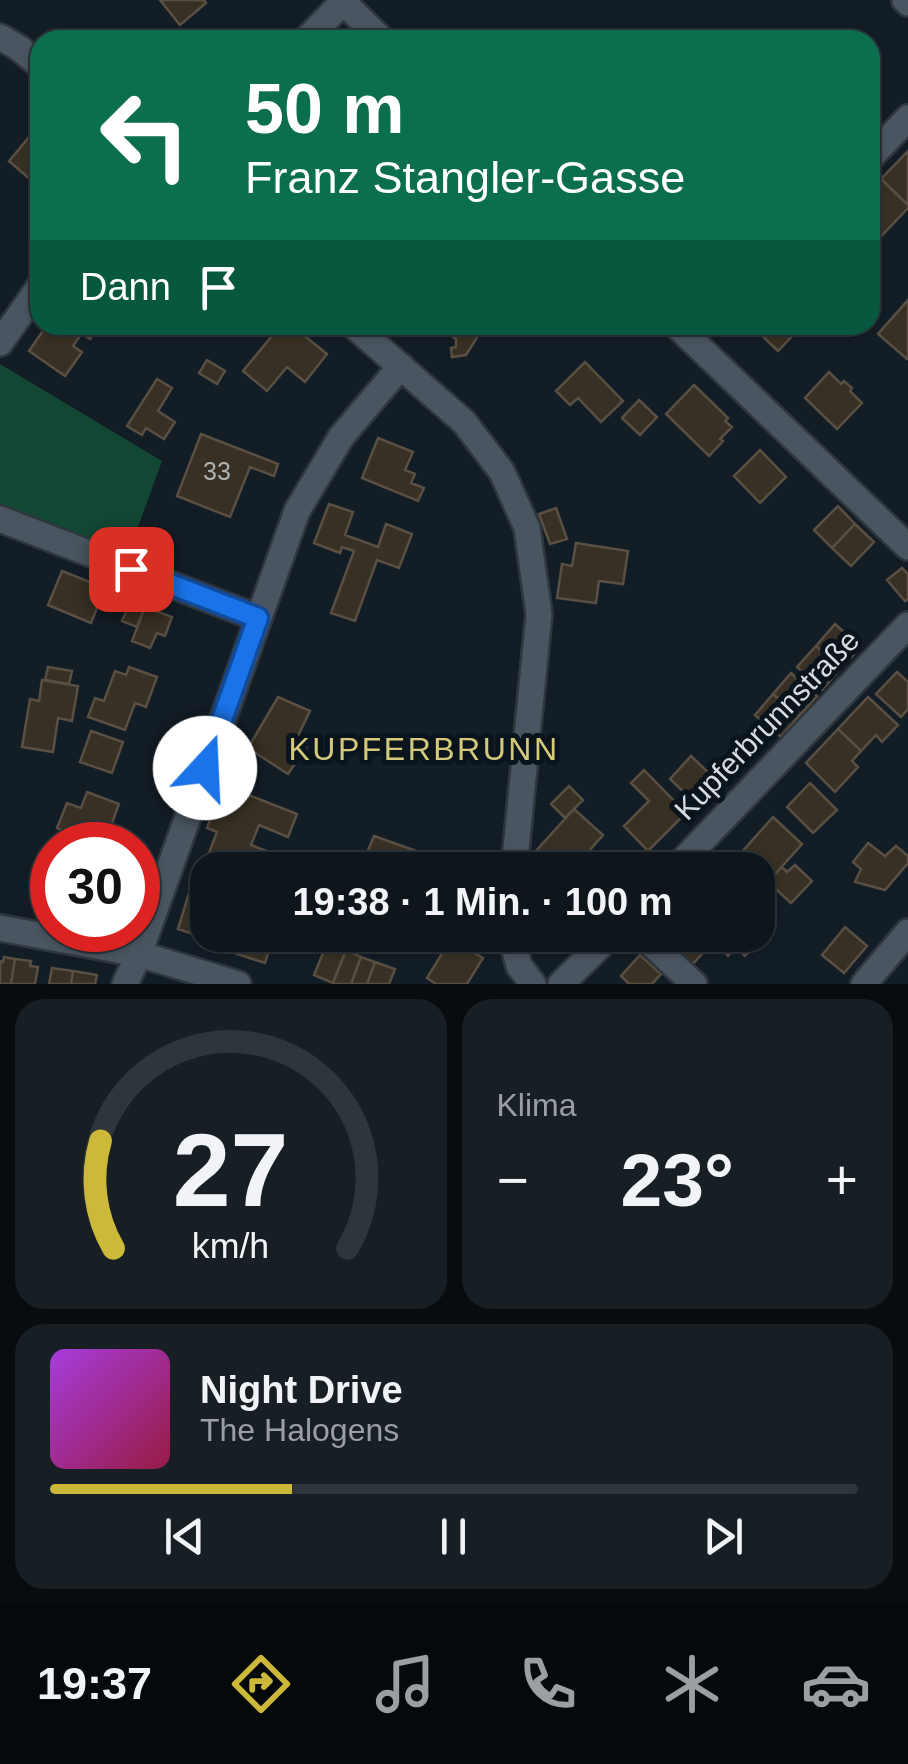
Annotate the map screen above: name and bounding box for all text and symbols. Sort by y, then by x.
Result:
icon: left [80,70,210,200]
text: 50 m [245,70,405,148]
text: Franz Stangler-Gasse [245,152,685,203]
icon: arrive [191,260,246,315]
text: Dann [80,266,171,308]
house number: 33 [203,457,231,485]
pin [89,527,174,612]
icon: arrive [104,542,159,597]
street label: Kupferbrunnstraße [668,623,865,826]
position arrow [153,716,257,820]
district label: KUPFERBRUNN [288,731,560,767]
speed limit sign: 30 [30,822,160,952]
text: 19:38 · 1 Min. · 100 m [292,881,673,923]
text: Klima [497,1087,577,1123]
text: 27 [173,1112,289,1228]
text: 23° [621,1138,734,1222]
text: − [497,1149,529,1211]
text: + [826,1149,858,1211]
text: km/h [192,1226,269,1266]
text: Night Drive [200,1369,403,1411]
text: The Halogens [200,1412,399,1448]
icon: previous [157,1509,212,1564]
icon: pause [426,1509,481,1564]
icon: next [696,1509,751,1564]
icon: directions [226,1649,296,1719]
icon: music [370,1649,440,1719]
icon: phone [513,1649,583,1719]
icon: climate [657,1649,727,1719]
icon: car [801,1649,871,1719]
text: 19:37 [37,1658,152,1709]

